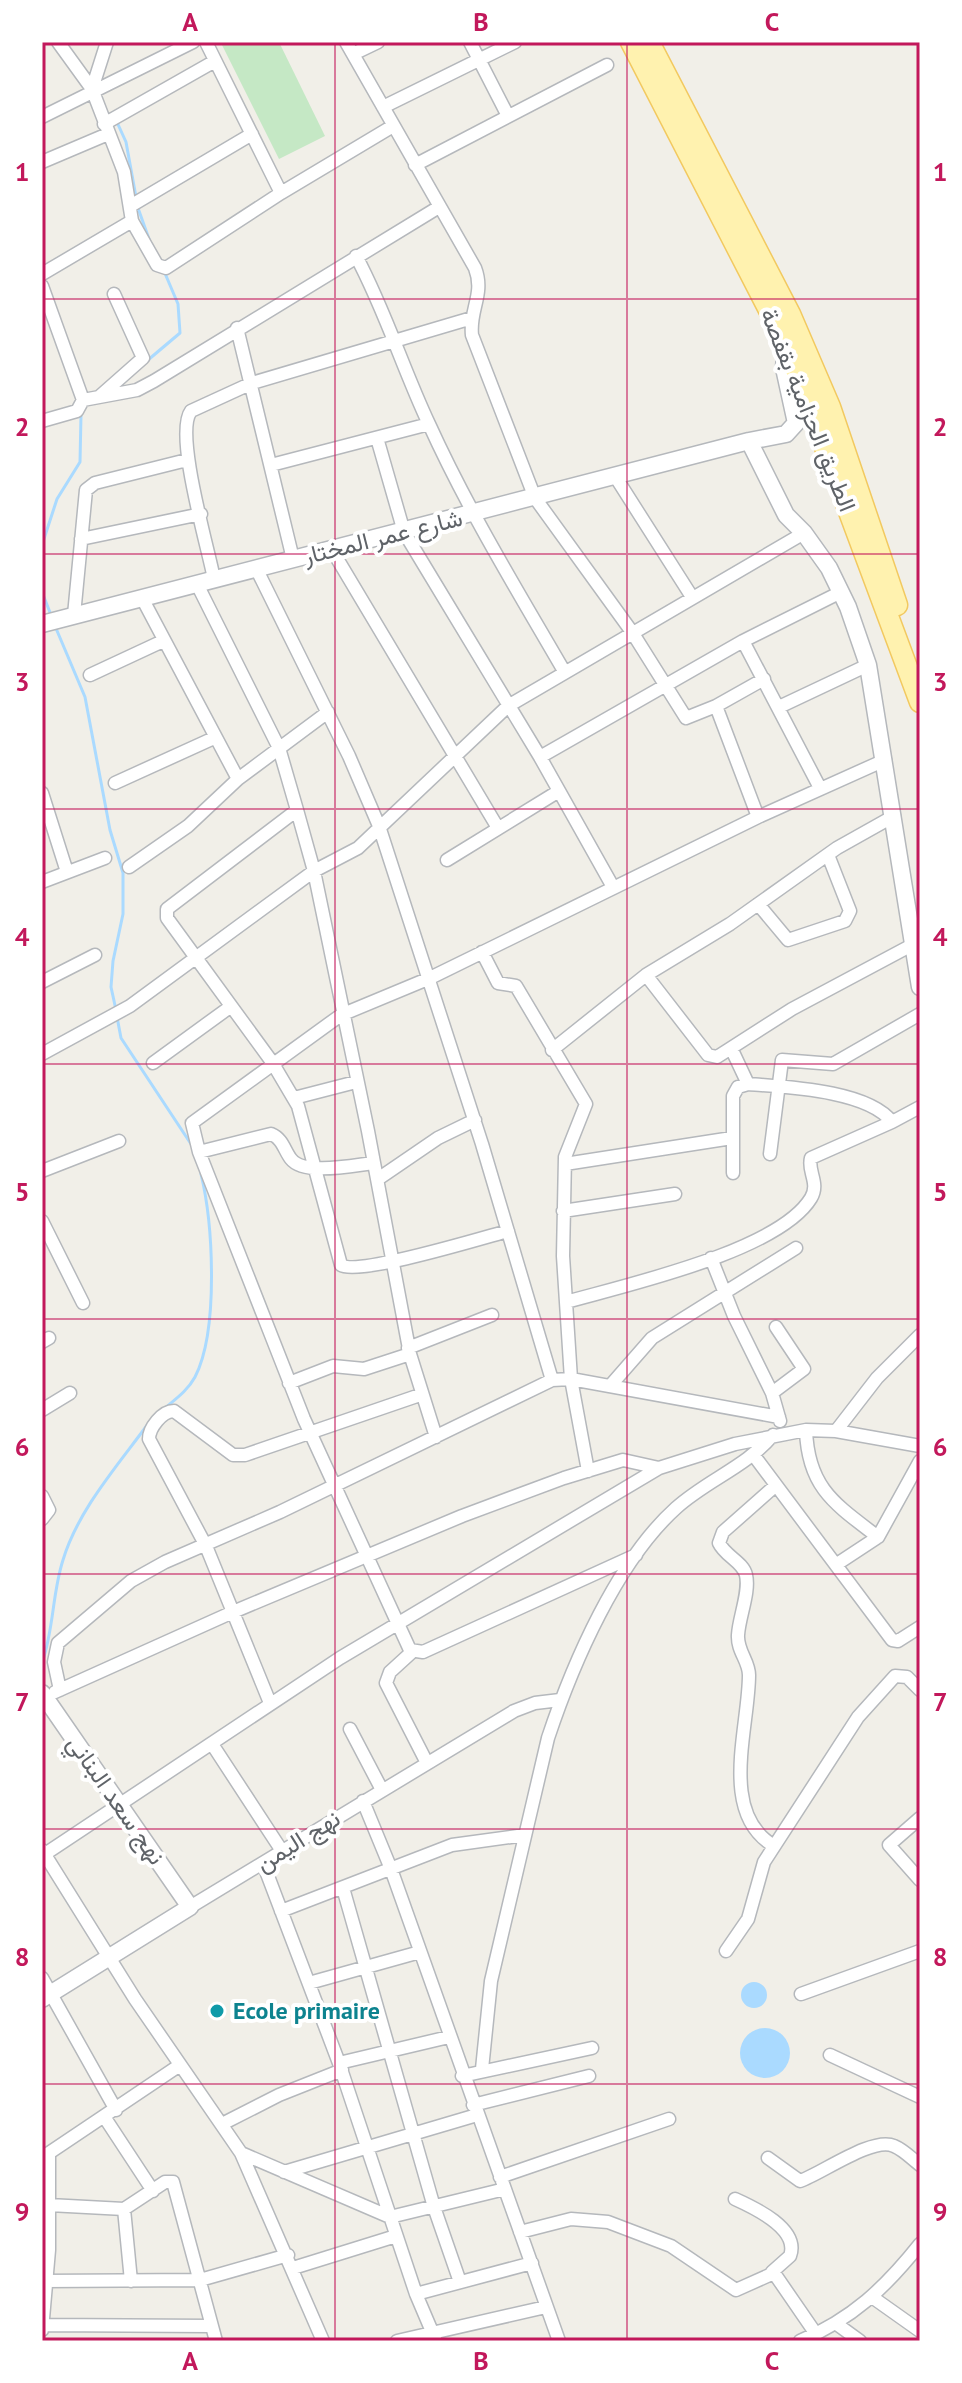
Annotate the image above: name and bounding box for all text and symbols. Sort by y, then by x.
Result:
text: A [182,5,198,38]
text: B [473,5,489,38]
text: C [765,5,779,38]
text: 1 [15,155,29,188]
text: 1 [933,155,947,188]
street label: الطريق الحزامية بقفصة [753,304,863,516]
text: 2 [15,410,29,443]
text: 2 [933,410,947,443]
street label: شارع عمر المختار [299,502,466,572]
text: 3 [15,665,29,698]
text: 3 [933,665,947,698]
text: 4 [15,920,30,953]
text: 4 [933,920,948,953]
text: 5 [15,1175,29,1208]
text: 5 [933,1175,947,1208]
text: 6 [15,1430,29,1463]
text: 6 [933,1430,947,1463]
text: 7 [15,1685,29,1718]
text: 7 [933,1685,947,1718]
street label: نهج سعد البناني [57,1729,172,1873]
street label: نهج اليمن [250,1803,347,1880]
text: 8 [15,1940,29,1973]
text: 8 [933,1940,947,1973]
place label: Ecole primaire [233,1995,380,2026]
marker: Ecole primaire [208,2002,226,2020]
text: 9 [15,2195,29,2228]
text: 9 [933,2195,947,2228]
text: A [182,2344,198,2377]
text: B [473,2344,489,2377]
text: C [765,2344,779,2377]

